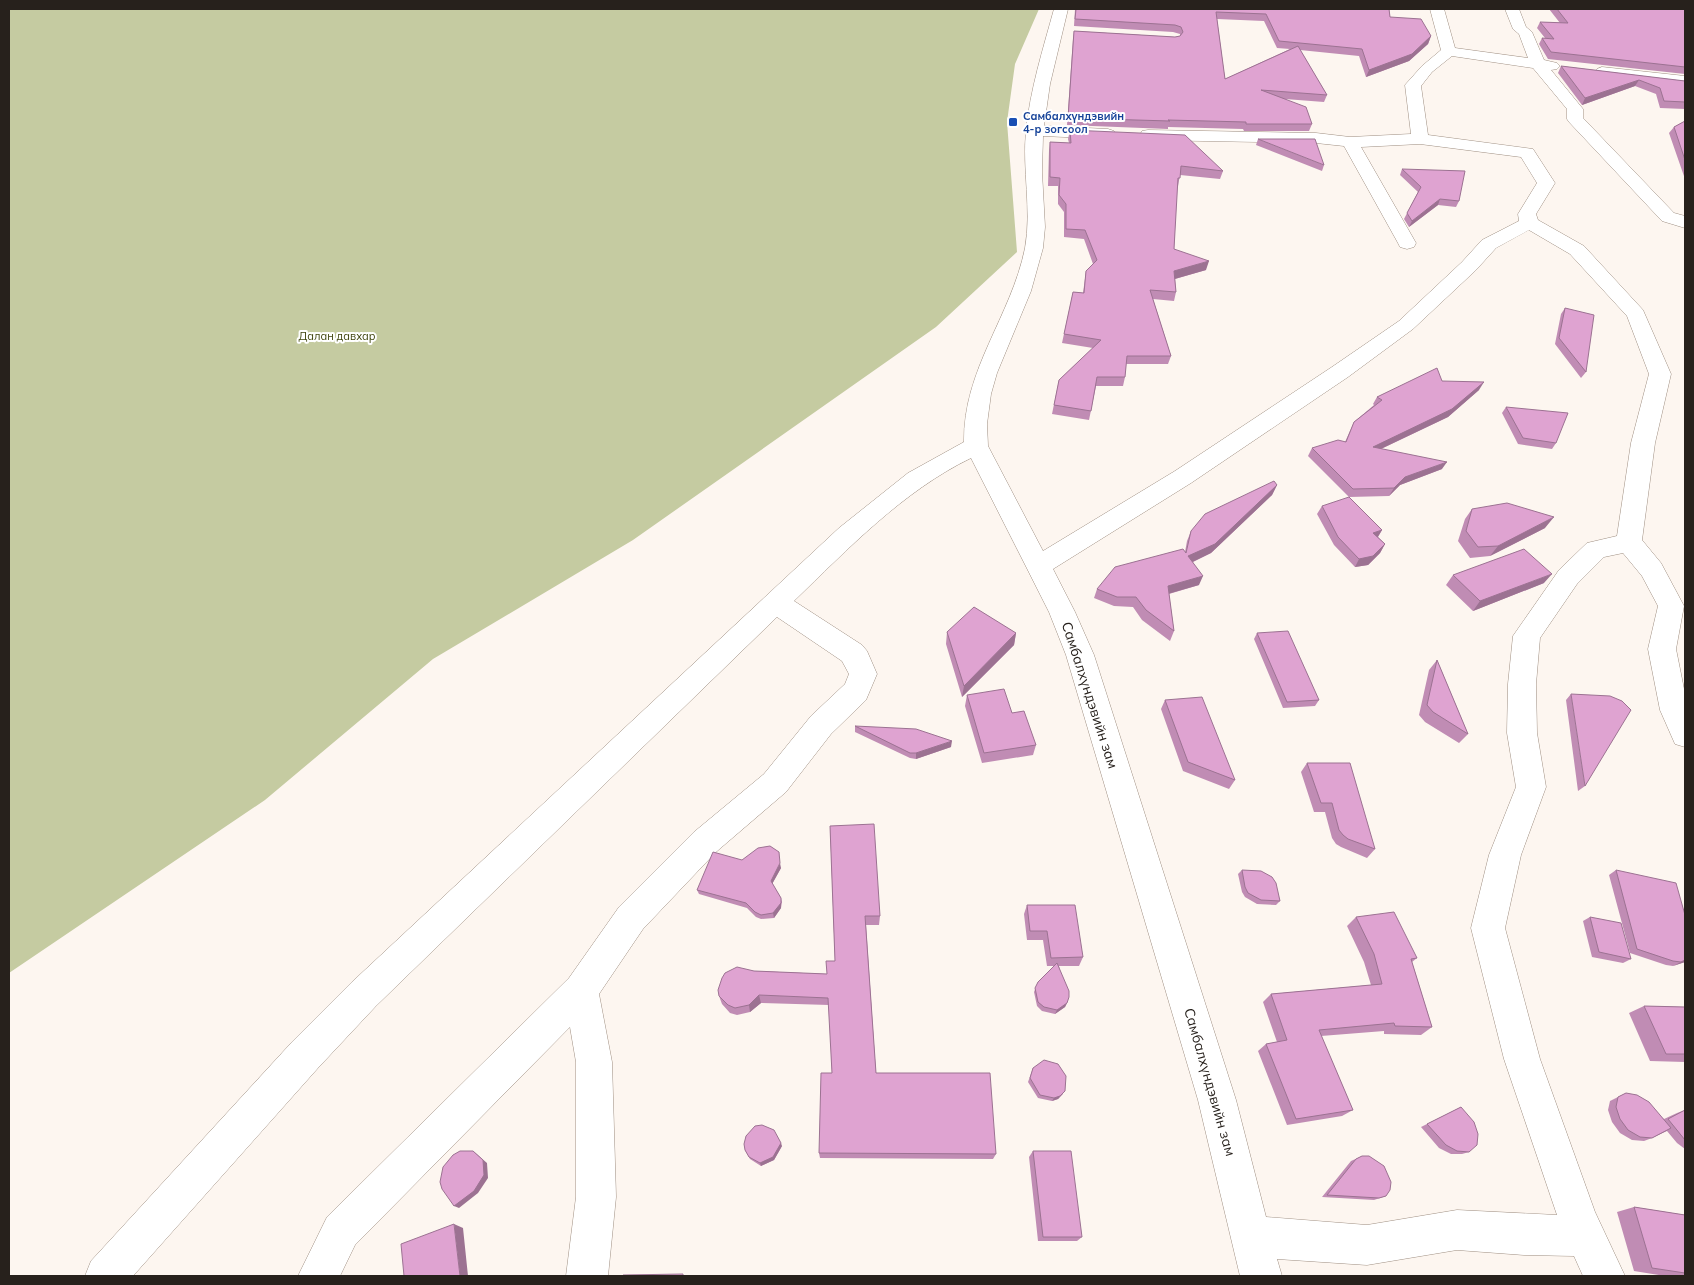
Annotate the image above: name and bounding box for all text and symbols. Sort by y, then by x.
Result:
place label: Самбалхүндэвийн 4-р зогсоол [1023,109,1124,136]
marker: Самбалхүндэвийн 4-р зогсоол [1007,116,1019,128]
park label: Далан давхар [298,329,376,343]
street label: Самбалхүндэвийн зам [1058,619,1122,771]
street label: Самбалхүндэвийн зам [1180,1006,1240,1158]

